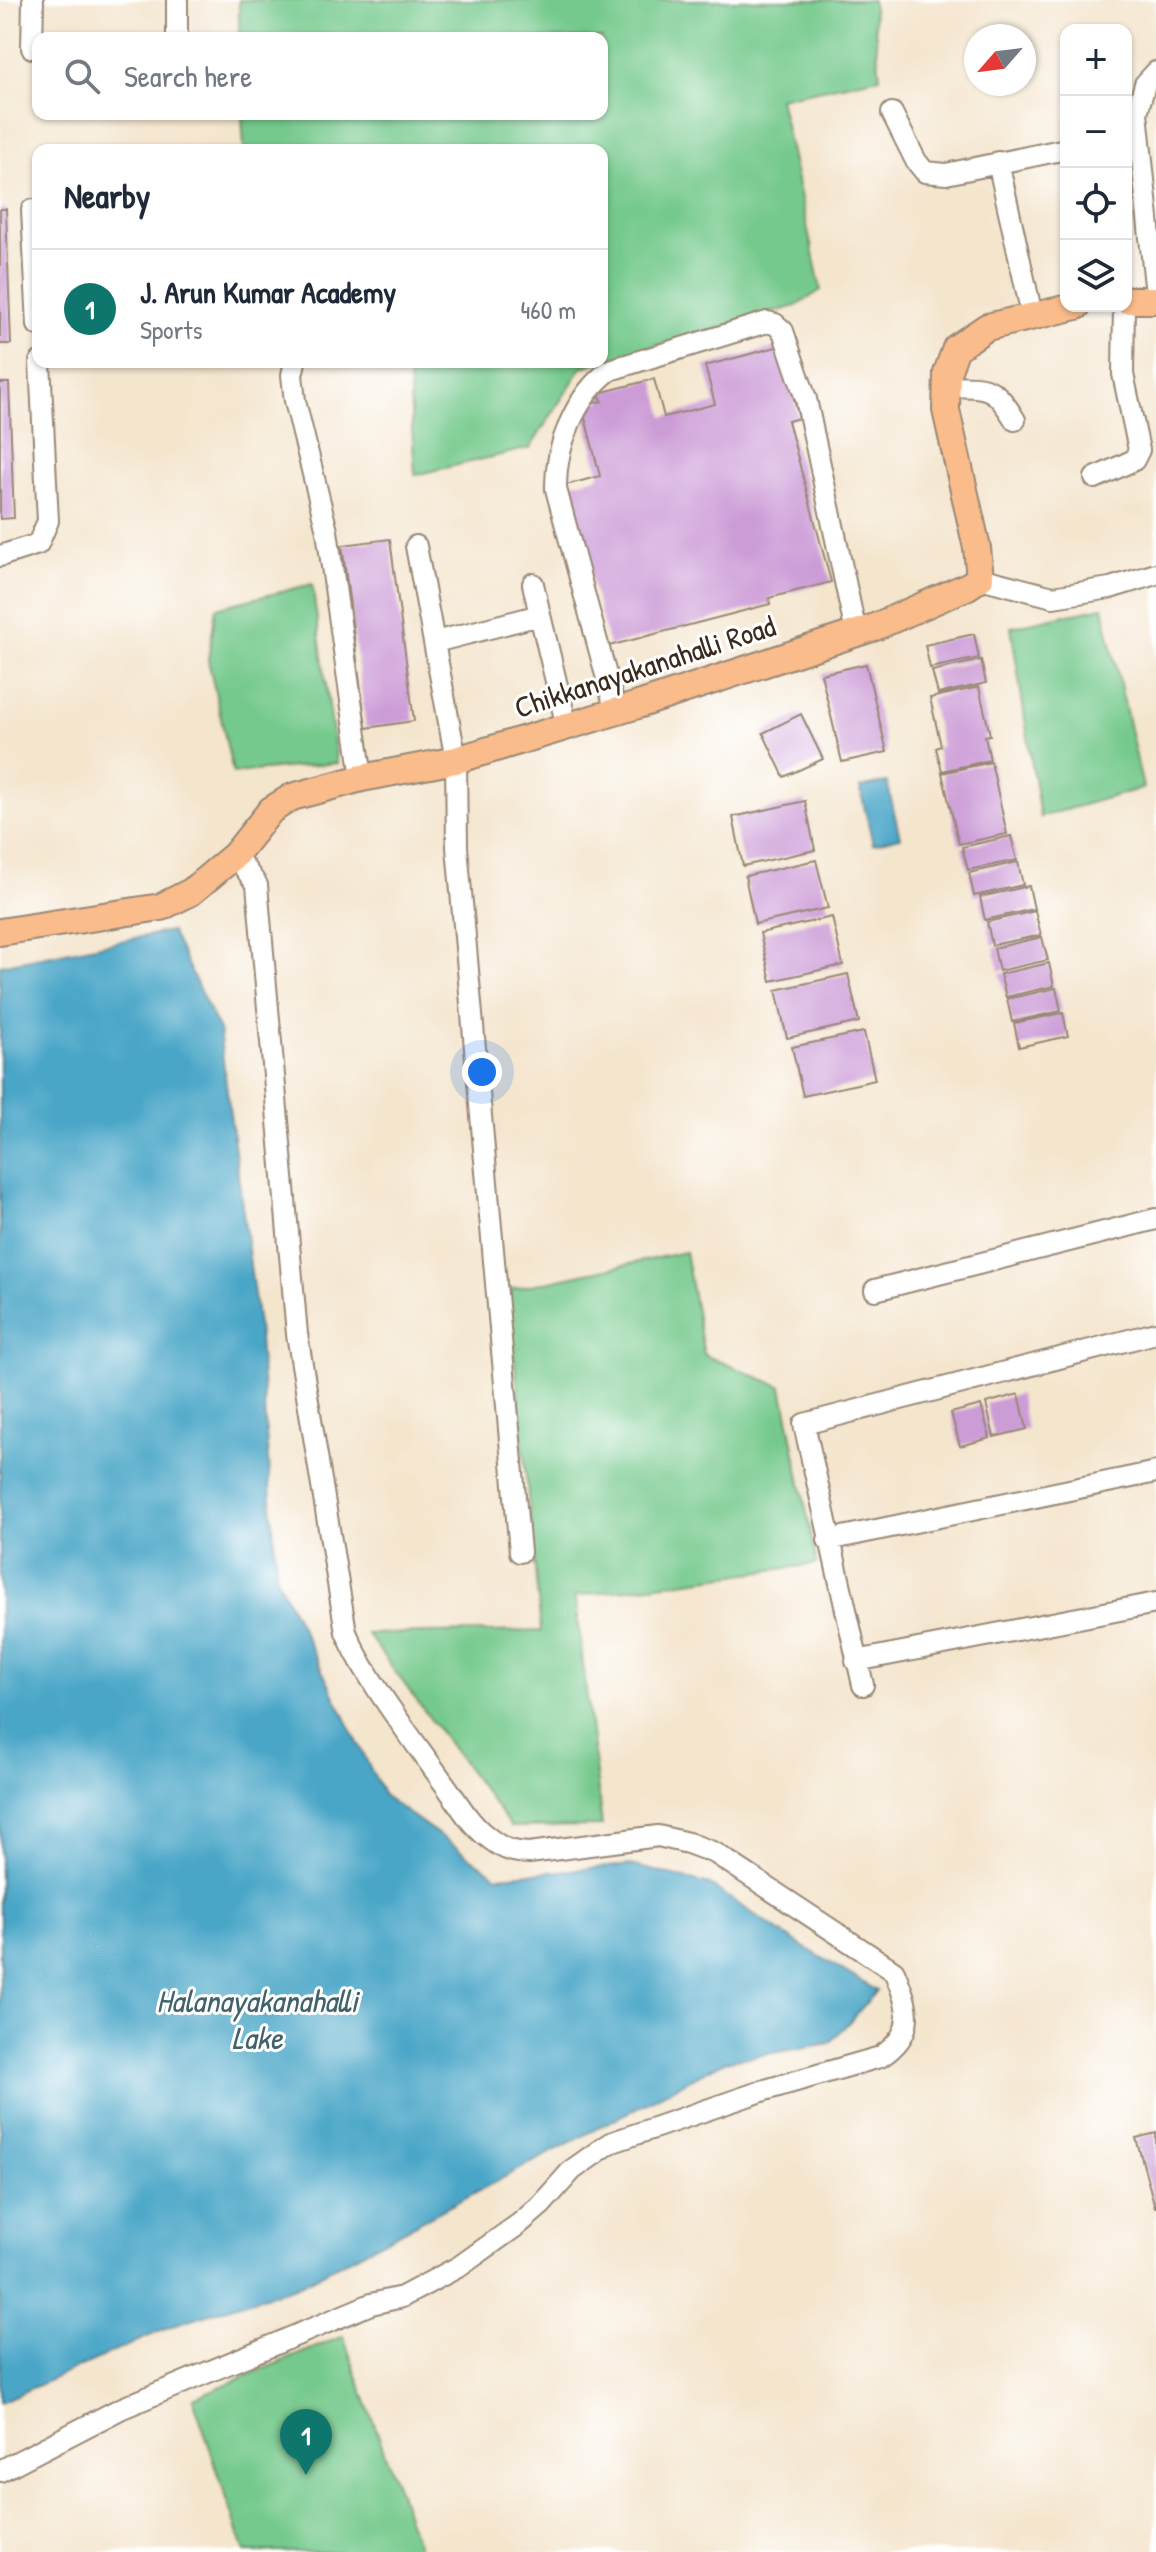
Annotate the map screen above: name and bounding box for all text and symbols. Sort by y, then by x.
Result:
north arrow [964,24,1036,96]
map controls [1060,24,1132,312]
button: + [1060,24,1132,96]
search box [32,32,608,120]
icon: search [60,54,104,98]
text: Search here [124,56,252,96]
button: − [1060,96,1132,168]
button: locate [1060,168,1132,240]
text: Nearby [64,173,150,219]
button: layers [1060,240,1132,312]
text: J. Arun Kumar Academy [140,272,396,312]
text: 1 [85,292,95,327]
text: 460 m [521,292,576,327]
text: Sports [140,312,203,347]
street label: Chikkanayakanahalli Road [509,605,780,727]
your location [462,1052,502,1092]
water label: Halanayakanahalli Lake [156,1979,361,2059]
pin: 1 [280,2409,332,2475]

